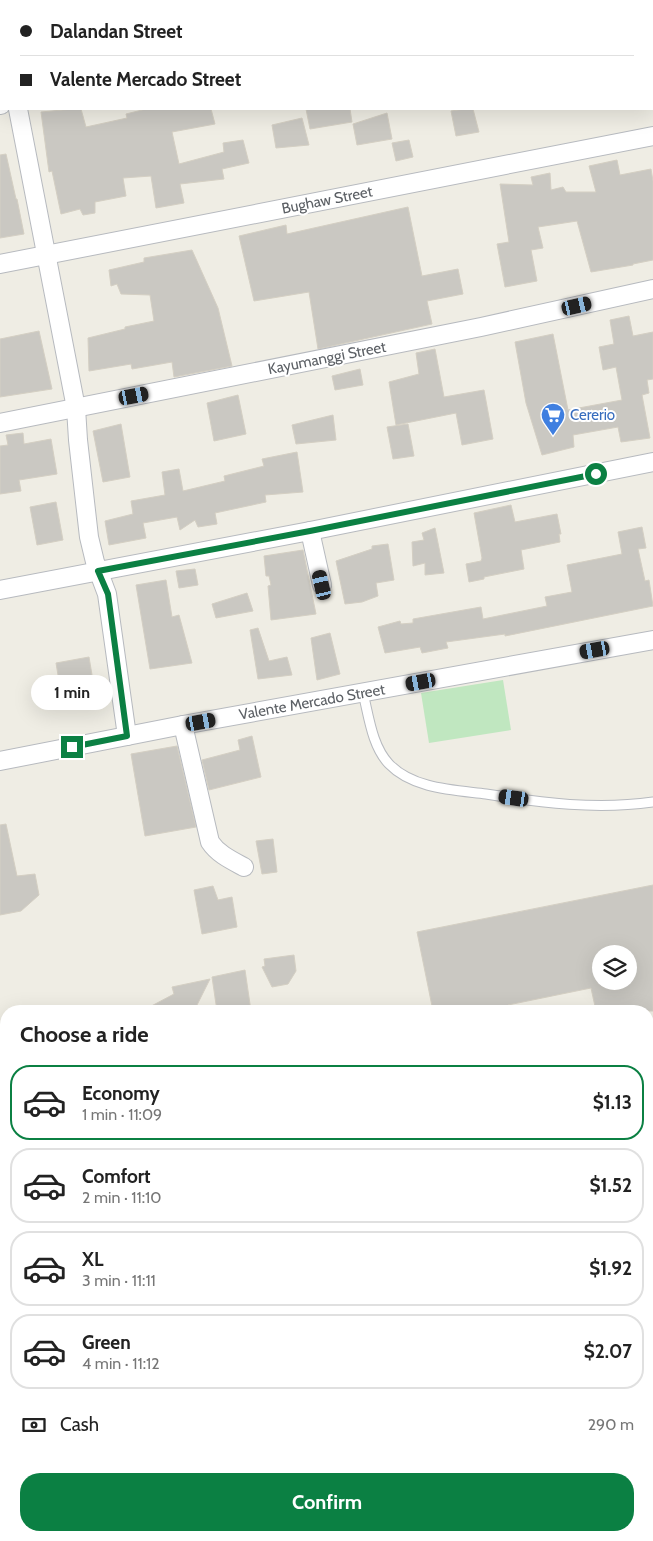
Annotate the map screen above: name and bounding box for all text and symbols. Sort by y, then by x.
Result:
text: Dalandan Street [50,20,183,43]
text: Valente Mercado Street [50,68,241,91]
street label: Bughaw Street [280,182,374,218]
car [560,295,593,317]
street label: Kayumanggi Street [266,338,388,378]
car [117,386,150,406]
supermarket icon: Cererio [540,402,566,436]
place label: Cererio [570,406,615,424]
route start [585,463,607,485]
car [311,569,332,601]
car [578,640,611,660]
car [404,672,437,692]
callout: 1 min [31,674,113,710]
street label: Valente Mercado Street [238,680,386,724]
text: 1 min [54,683,90,702]
car [184,712,217,732]
route end [61,736,83,758]
car [498,788,529,808]
map controls [592,945,637,990]
button: layers [592,945,637,990]
text: Choose a ride [20,1021,149,1048]
icon: car [22,1080,67,1125]
text: Economy [82,1082,160,1105]
text: $1.13 [593,1091,632,1114]
text: 1 min · 11:09 [82,1105,162,1124]
icon: car [22,1163,67,1208]
text: Comfort [82,1165,151,1188]
text: $1.52 [589,1174,632,1197]
text: 2 min · 11:10 [82,1188,162,1207]
icon: car [22,1246,67,1291]
text: XL [82,1248,103,1271]
text: $1.92 [589,1257,632,1280]
text: 3 min · 11:11 [82,1271,156,1290]
icon: car [22,1329,67,1374]
text: Green [82,1331,131,1354]
text: $2.07 [584,1340,632,1363]
text: 4 min · 11:12 [82,1354,160,1373]
icon: cash [20,1411,48,1439]
text: Cash [60,1413,99,1436]
text: 290 m [588,1415,634,1434]
button: Confirm [20,1473,634,1531]

